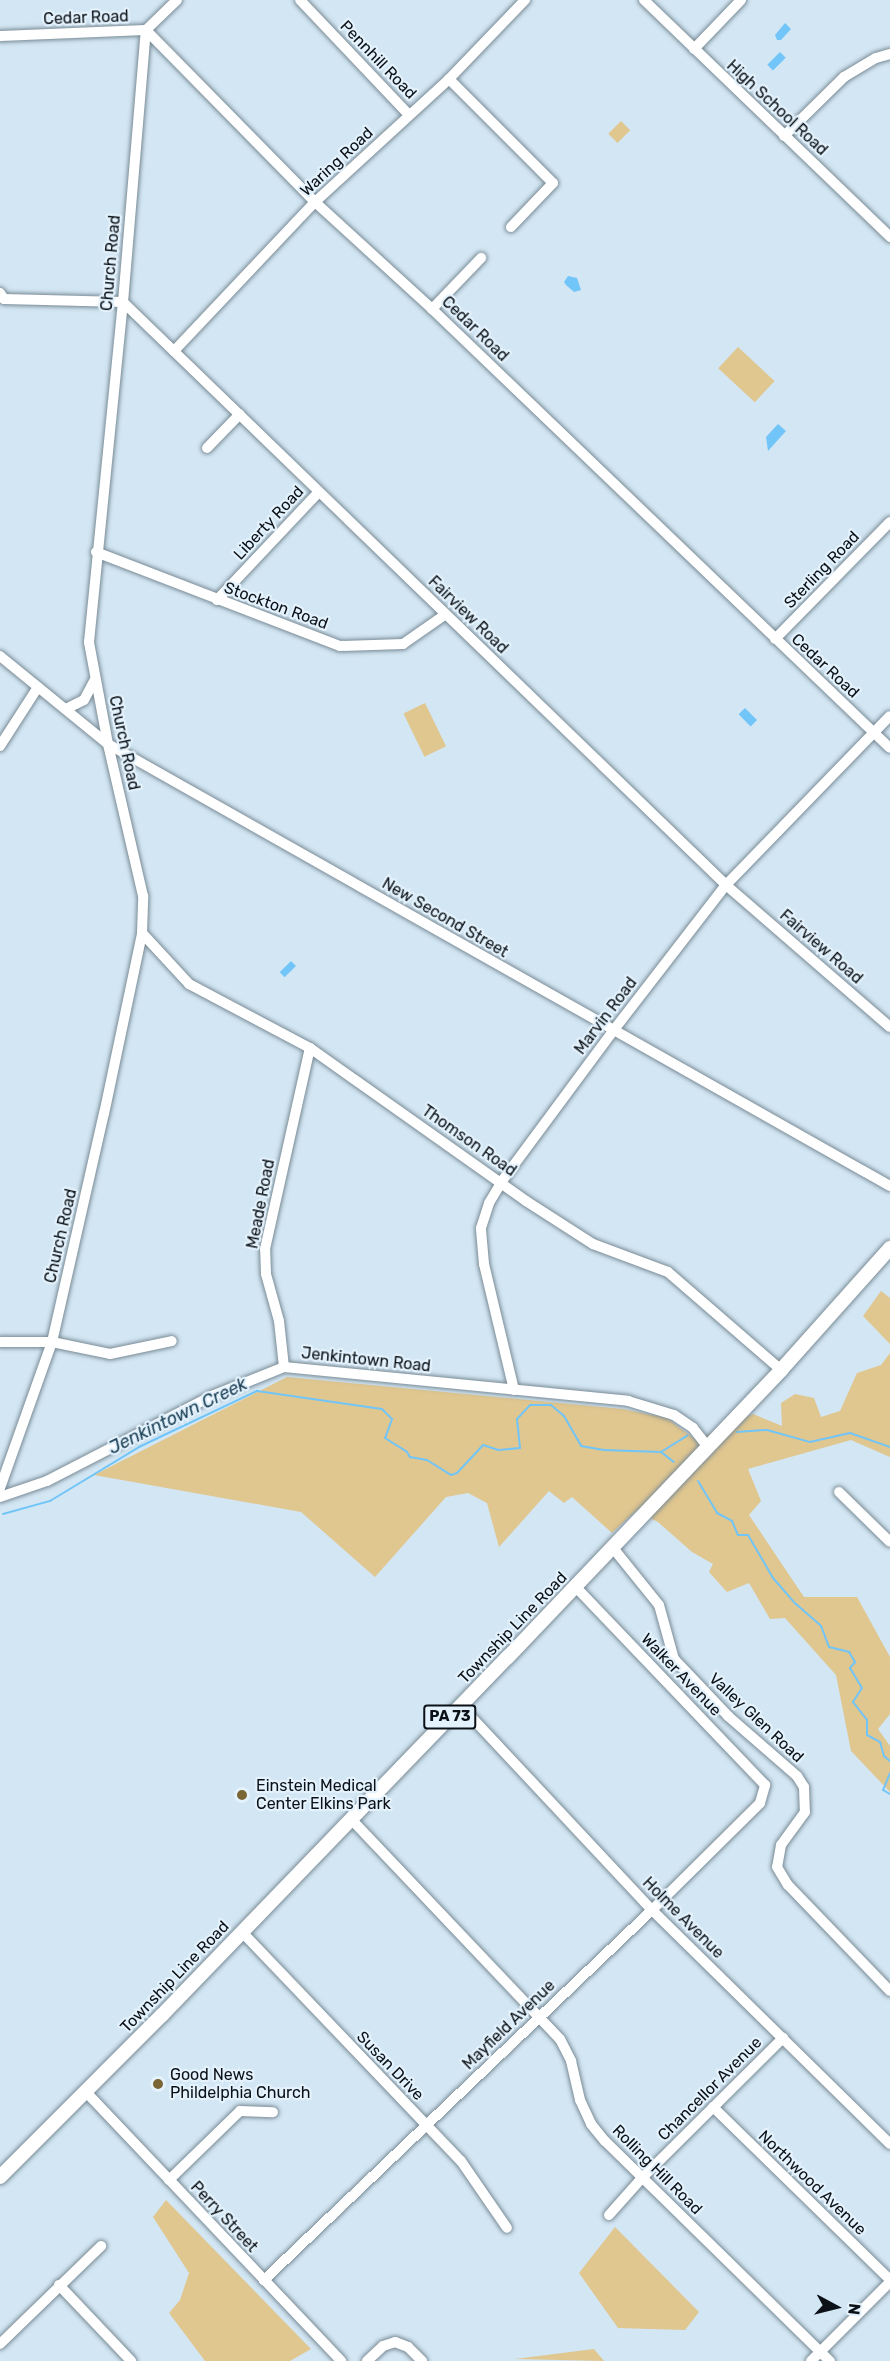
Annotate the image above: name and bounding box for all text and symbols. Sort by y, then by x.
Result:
street label: Cedar Road [43,7,129,29]
street label: Pennhill Road [336,17,420,103]
street label: High School Road [723,56,831,160]
street label: Waring Road [297,123,377,201]
street label: Church Road [97,214,125,312]
street label: Cedar Road [437,292,513,366]
street label: Liberty Road [230,482,308,564]
street label: Sterling Road [780,527,864,613]
street label: Fairview Road [424,572,512,658]
street label: Stockton Road [221,578,331,634]
street label: Cedar Road [787,630,863,702]
street label: Church Road [105,694,143,792]
street label: New Second Street [378,874,512,962]
street label: Fairview Road [776,906,866,988]
street label: Marvin Road [571,974,641,1058]
street label: Thomson Road [418,1101,520,1181]
street label: Meade Road [243,1158,279,1250]
street label: Church Road [41,1187,81,1285]
street label: Jenkintown Road [300,1344,432,1376]
water label: Jenkintown Creek [105,1373,251,1459]
street label: Township Line Road [455,1568,571,1688]
street label: Walker Avenue [637,1629,725,1721]
street label: Valley Glen Road [705,1669,807,1767]
road number: PA 73 [423,1705,477,1729]
place label: Einstein Medical Center Elkins Park [256,1776,391,1814]
marker: Einstein Medical Center Elkins Park [233,1786,251,1804]
street label: Holme Avenue [638,1873,728,1963]
street label: Township Line Road [117,1917,233,2037]
street label: Mayfield Avenue [459,1976,559,2074]
street label: Susan Drive [352,2027,428,2105]
street label: Chancellor Avenue [654,2033,766,2145]
place label: Good News Phildelphia Church [170,2065,311,2103]
marker: Good News Phildelphia Church [151,2077,165,2091]
street label: Rolling Hill Road [608,2121,706,2219]
street label: Northwood Avenue [754,2127,870,2239]
street label: Perry Street [186,2177,262,2257]
north arrow [806,2277,866,2337]
text: N [844,2302,864,2316]

